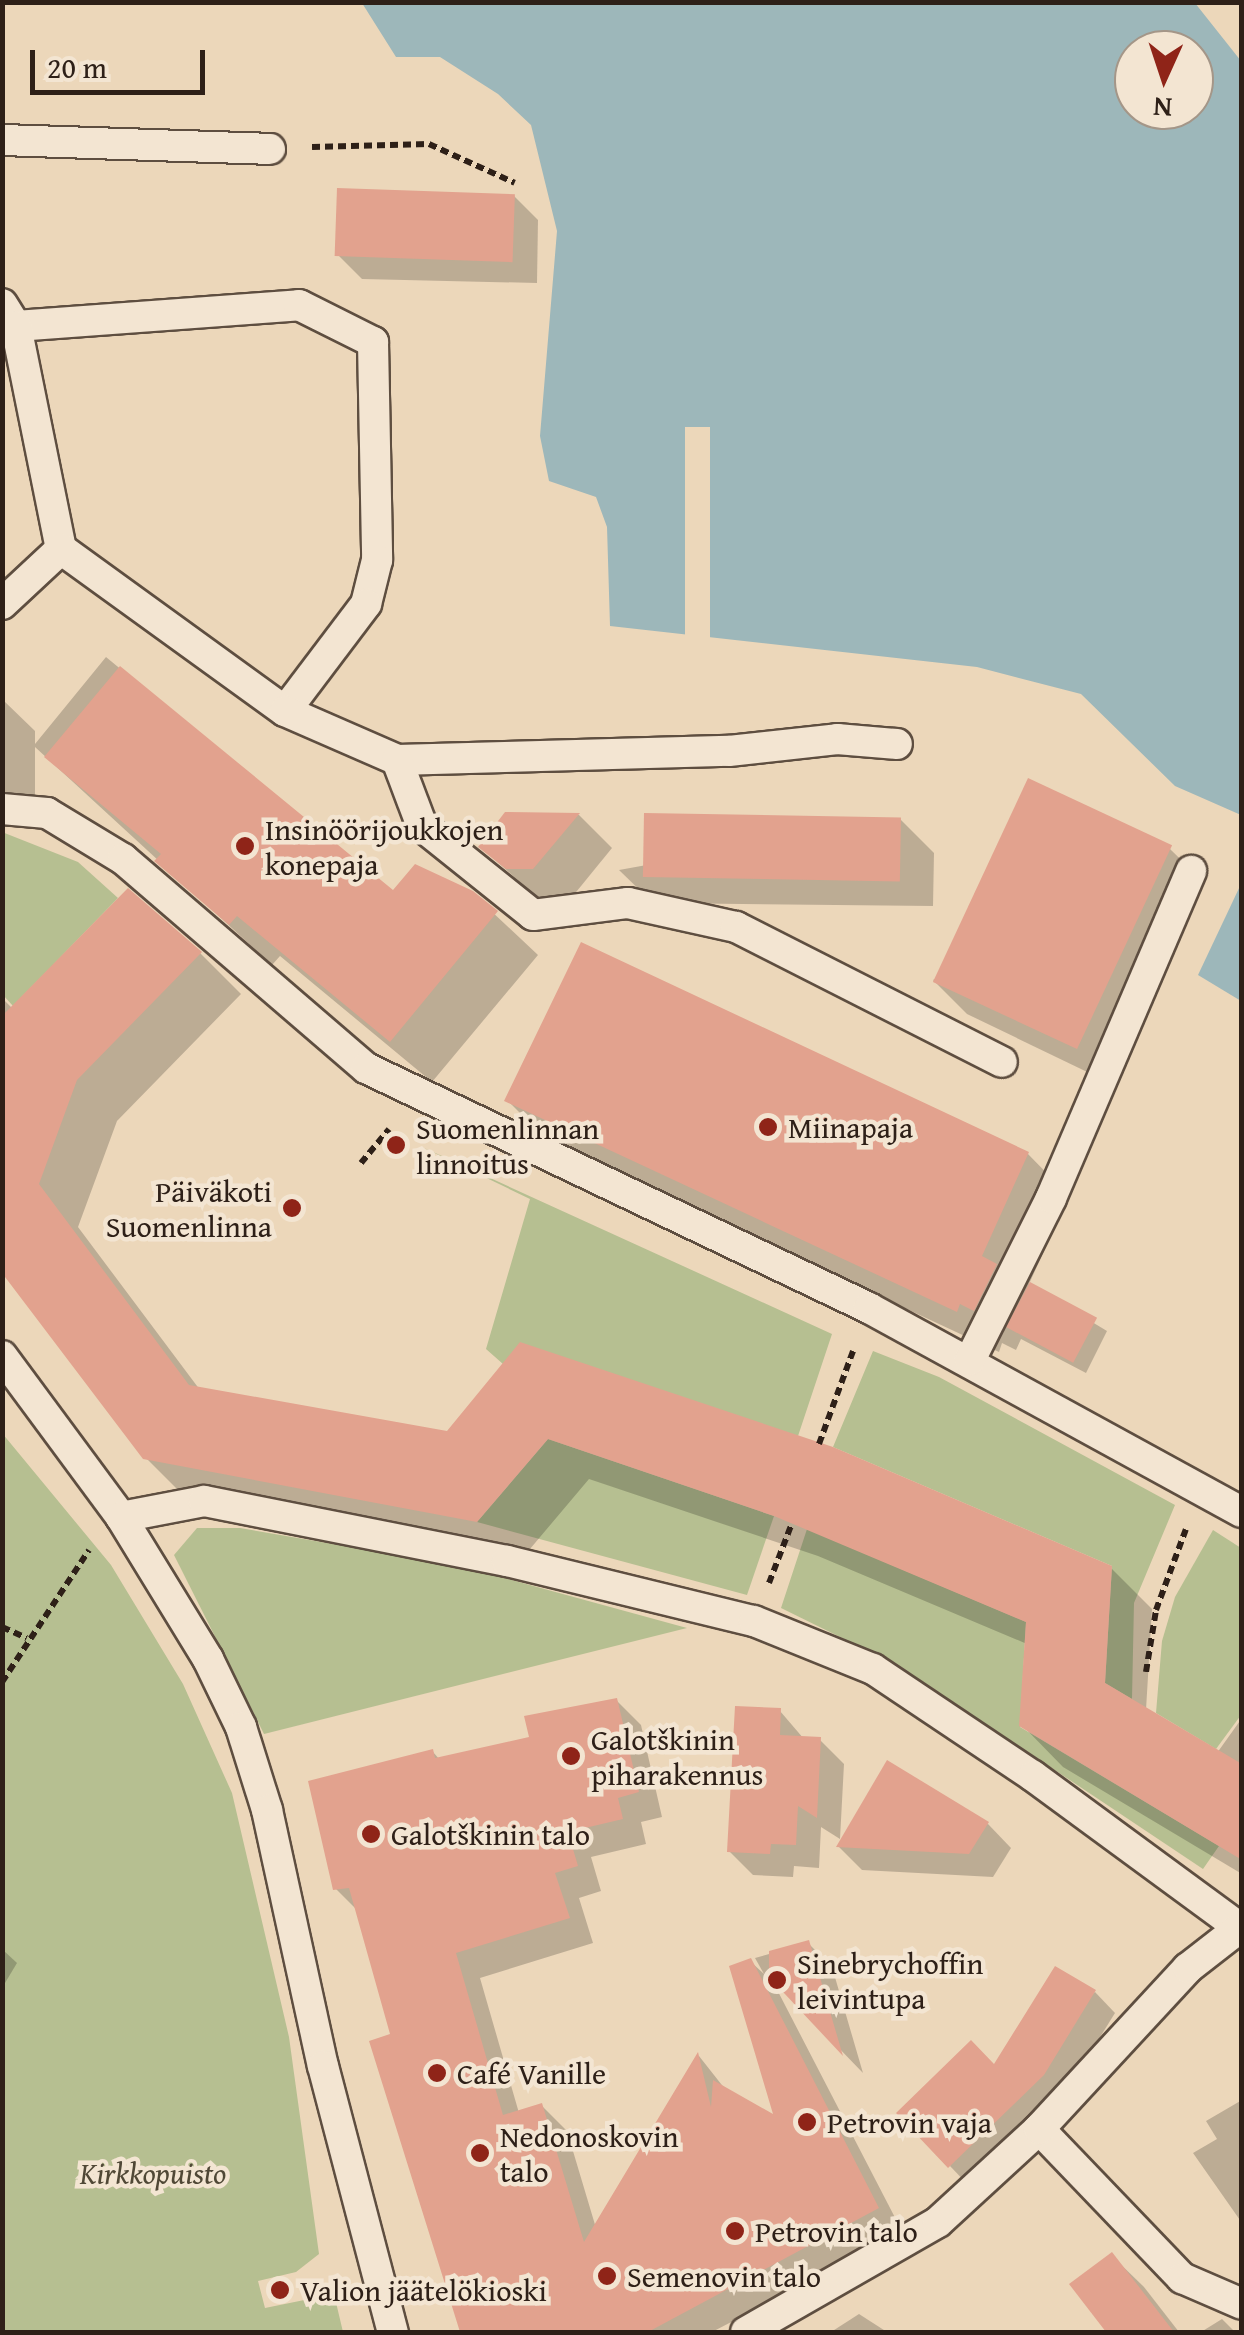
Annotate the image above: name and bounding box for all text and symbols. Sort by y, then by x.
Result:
scale bar [35,30,210,92]
north arrow [1114,30,1214,130]
text: 20 m [47,45,107,89]
text: N [1152,87,1173,129]
place label: Insinöörijoukkojen konepaja [265,811,503,882]
marker: Insinöörijoukkojen konepaja [234,835,256,857]
place label: Miinapaja [788,1109,913,1145]
place label: Suomenlinnan linnoitus [416,1110,599,1180]
marker: Miinapaja [757,1116,779,1138]
marker: Suomenlinnan linnoitus [385,1134,407,1156]
place label: Päiväkoti Suomenlinna [106,1173,272,1244]
marker: Päiväkoti Suomenlinna [281,1197,303,1219]
place label: Galotškinin piharakennus [591,1721,763,1792]
marker: Galotškinin piharakennus [560,1745,582,1767]
place label: Galotškinin talo [391,1816,590,1852]
marker: Galotškinin talo [360,1823,382,1845]
place label: Sinebrychoffin leivintupa [797,1945,983,2016]
marker: Sinebrychoffin leivintupa [766,1969,788,1991]
place label: Café Vanille [457,2055,606,2091]
marker: Café Vanille [426,2062,448,2084]
place label: Petrovin vaja [827,2104,992,2140]
marker: Petrovin vaja [796,2111,818,2133]
place label: Nedonoskovin talo [500,2118,679,2188]
marker: Nedonoskovin talo [469,2142,491,2164]
park label: Kirkkopuisto [80,2155,226,2191]
place label: Petrovin talo [755,2213,918,2249]
marker: Petrovin talo [724,2220,746,2242]
place label: Semenovin talo [627,2258,821,2294]
marker: Semenovin talo [596,2265,618,2287]
place label: Valion jäätelökioski [300,2272,547,2308]
marker: Valion jäätelökioski [269,2279,291,2301]

